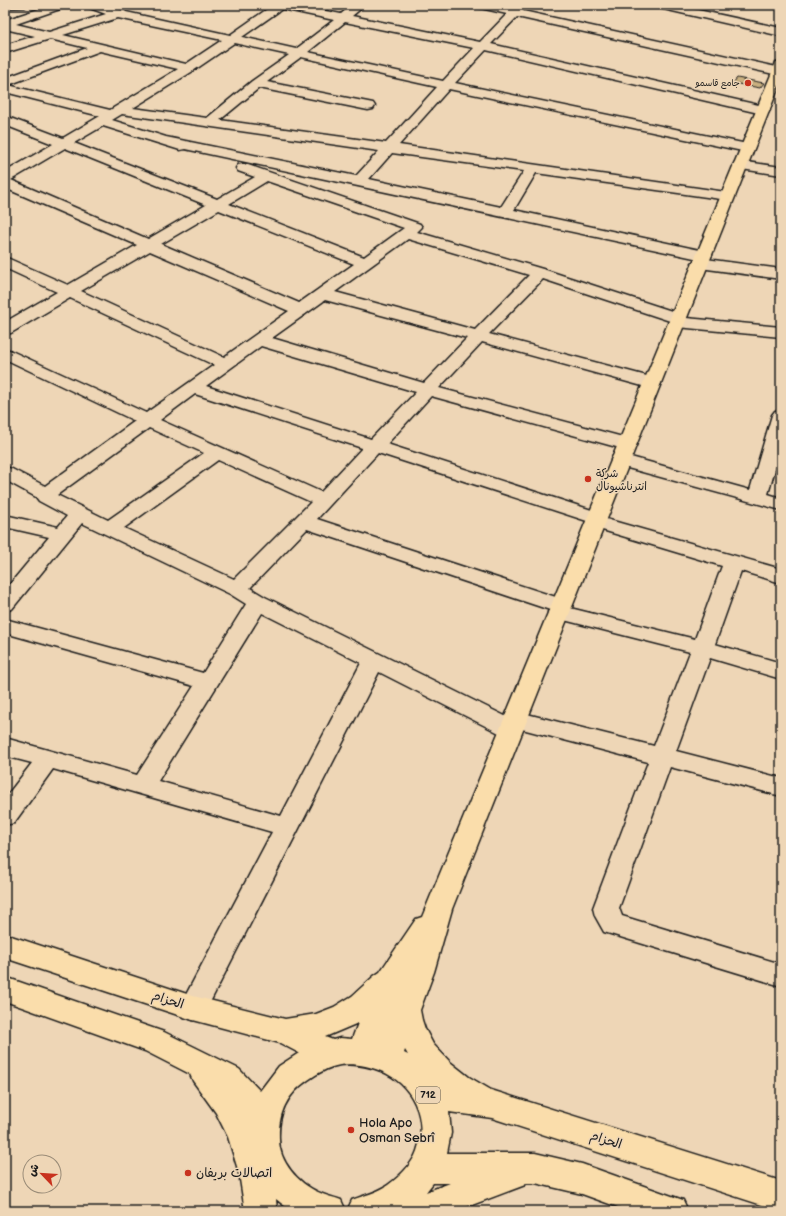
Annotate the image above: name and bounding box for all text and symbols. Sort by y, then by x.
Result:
place label: جامع قاسمو [694,78,740,89]
marker: جامع قاسمو [743,78,753,88]
place label: شركة انترناشيونال [596,467,647,493]
marker: شركة انترناشيونال [583,474,593,484]
street label: الحزام [149,987,186,1015]
road number: 712 [416,1087,440,1103]
place label: Hola Apo Osman Sebrî [359,1115,436,1146]
marker: Hola Apo Osman Sebrî [346,1125,356,1135]
street label: الحزام [587,1127,624,1155]
north arrow [22,1154,62,1194]
text: ش [25,1162,42,1178]
place label: اتصالات بريفان [196,1165,272,1181]
marker: اتصالات بريفان [183,1168,193,1178]

